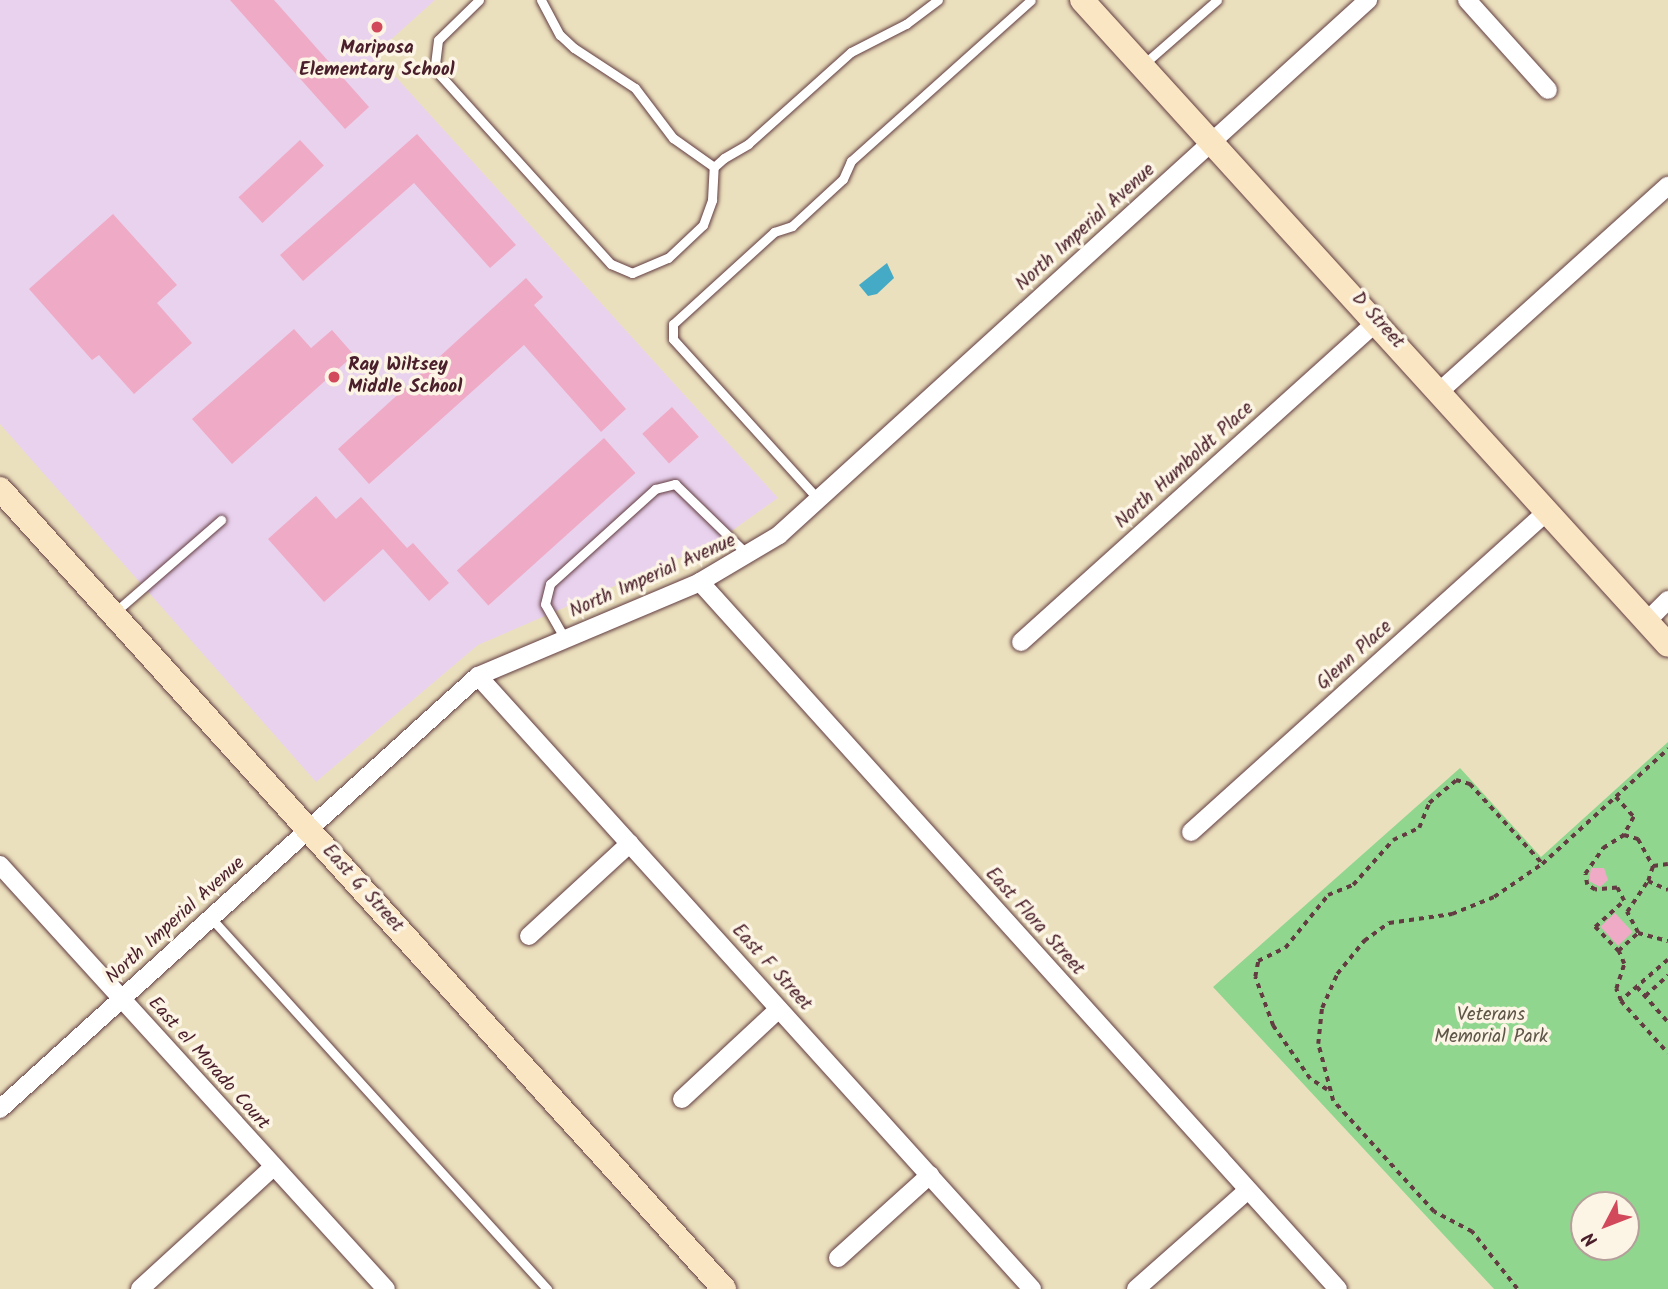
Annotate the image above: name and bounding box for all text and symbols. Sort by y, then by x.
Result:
marker: Mariposa Elementary School [369,19,385,35]
place label: Mariposa Elementary School [299,38,455,82]
street label: North Imperial Avenue [1012,159,1160,297]
street label: D Street [1346,288,1408,354]
place label: Ray Wiltsey Middle School [348,355,462,399]
marker: Ray Wiltsey Middle School [326,369,342,385]
street label: North Humboldt Place [1111,398,1259,534]
street label: North Imperial Avenue [566,530,740,624]
street label: Glenn Place [1313,616,1397,696]
street label: East G Street [317,840,407,938]
street label: North Imperial Avenue [102,852,250,990]
street label: East Flora Street [980,863,1088,981]
street label: East F Street [726,920,816,1016]
street label: East el Morado Court [142,993,274,1135]
park label: Veterans Memorial Park [1434,1005,1548,1049]
north arrow [1570,1191,1640,1261]
text: N [1576,1224,1606,1253]

